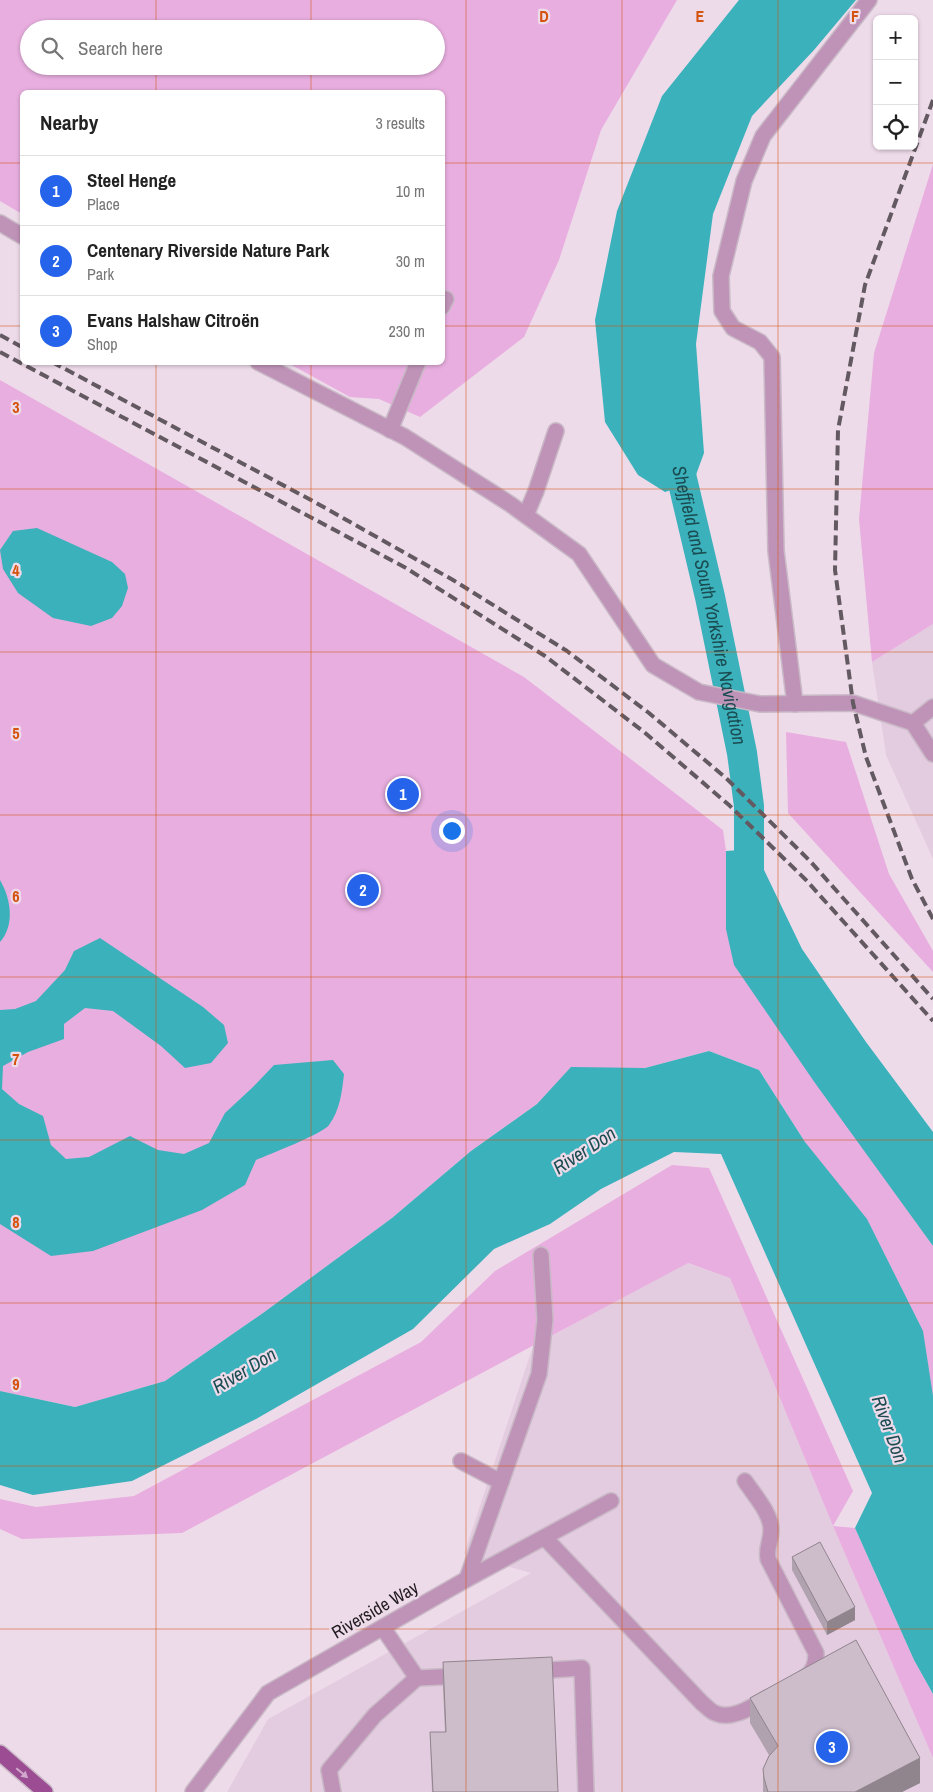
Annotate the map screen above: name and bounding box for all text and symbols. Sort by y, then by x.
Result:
text: D [539,5,549,27]
text: E [696,5,705,27]
text: F [851,5,859,27]
map controls [873,15,918,150]
button: + [873,15,918,60]
search box [20,20,445,75]
icon: search [38,34,66,62]
text: Search here [78,35,163,61]
button: − [873,60,918,105]
button: locate [873,105,918,150]
text: Nearby [40,108,98,137]
text: 3 results [375,112,425,134]
text: Steel Henge [87,167,176,193]
text: 1 [52,180,60,202]
text: 10 m [396,180,425,202]
text: Place [87,193,120,215]
text: Centenary Riverside Nature Park [87,237,329,263]
text: 2 [52,250,60,272]
text: 30 m [396,250,425,272]
text: Park [87,263,114,285]
text: Evans Halshaw Citroën [87,307,259,333]
text: 3 [52,320,60,342]
text: 230 m [389,320,425,342]
text: Shop [87,333,118,355]
text: 3 [12,396,20,418]
water label: Sheffield and South Yorkshire Navigation [666,463,753,747]
text: 4 [12,559,20,581]
text: 5 [12,722,20,744]
pin: 1 [387,775,419,813]
your location [439,818,465,844]
pin: 2 [347,871,379,909]
text: 6 [12,885,20,907]
text: 7 [12,1048,20,1070]
water label: River Don [548,1120,620,1180]
text: 8 [12,1211,20,1233]
water label: River Don [207,1341,281,1399]
text: 9 [12,1373,20,1395]
water label: River Don [866,1392,914,1466]
street label: Riverside Way [327,1574,423,1644]
pin: 3 [816,1728,848,1766]
one-way arrow [16,1767,29,1778]

